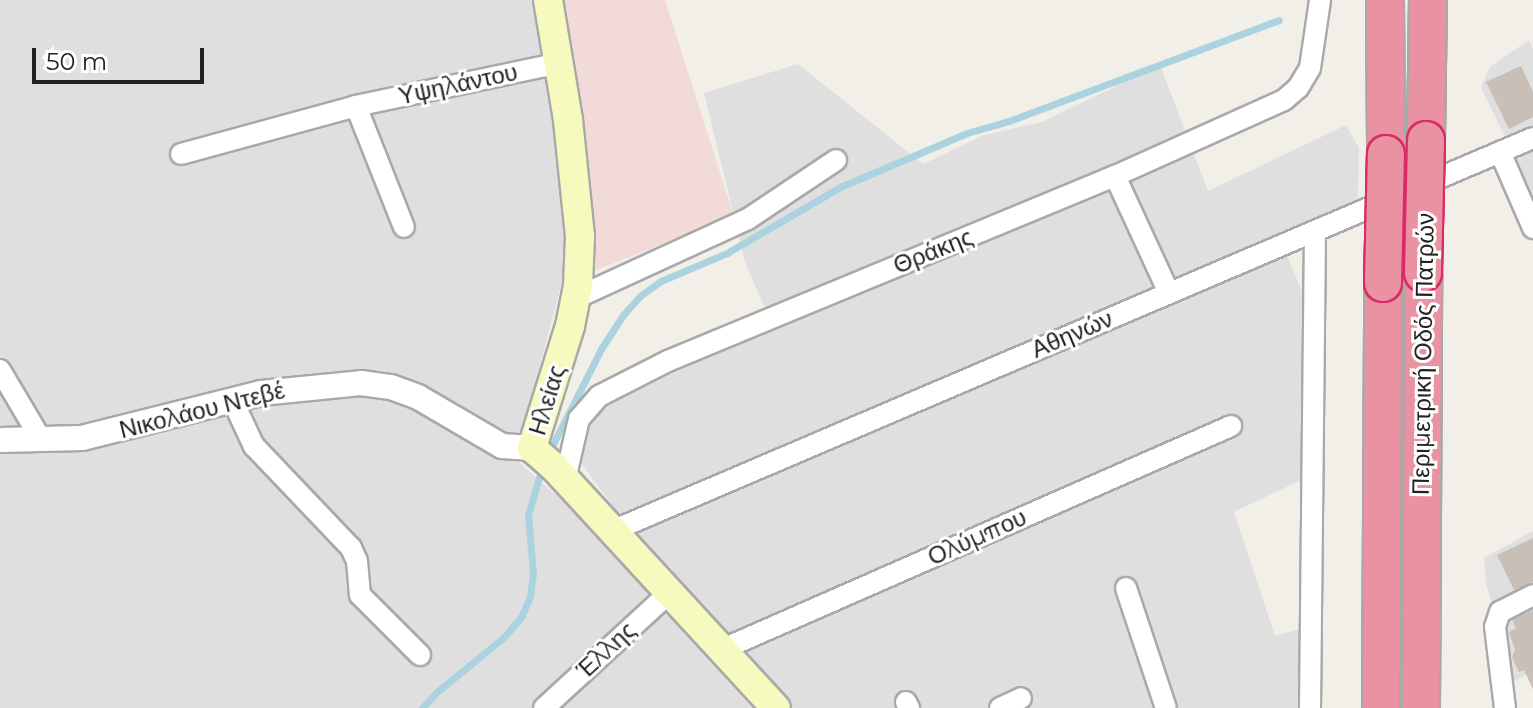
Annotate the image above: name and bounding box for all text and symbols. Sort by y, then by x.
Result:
scale bar [36,32,208,82]
text: 50 m [46,47,107,76]
street label: Υψηλάντου [396,57,520,111]
street label: Περιμετρική Οδός Πατρών [1406,213,1440,495]
street label: Θράκης [889,222,977,280]
street label: Αθηνών [1027,304,1117,364]
street label: Ηλείας [523,361,571,439]
street label: Νικολάου Ντεβέ [116,376,288,444]
street label: Ολύμπου [923,503,1031,571]
street label: Έλλης [571,616,641,684]

